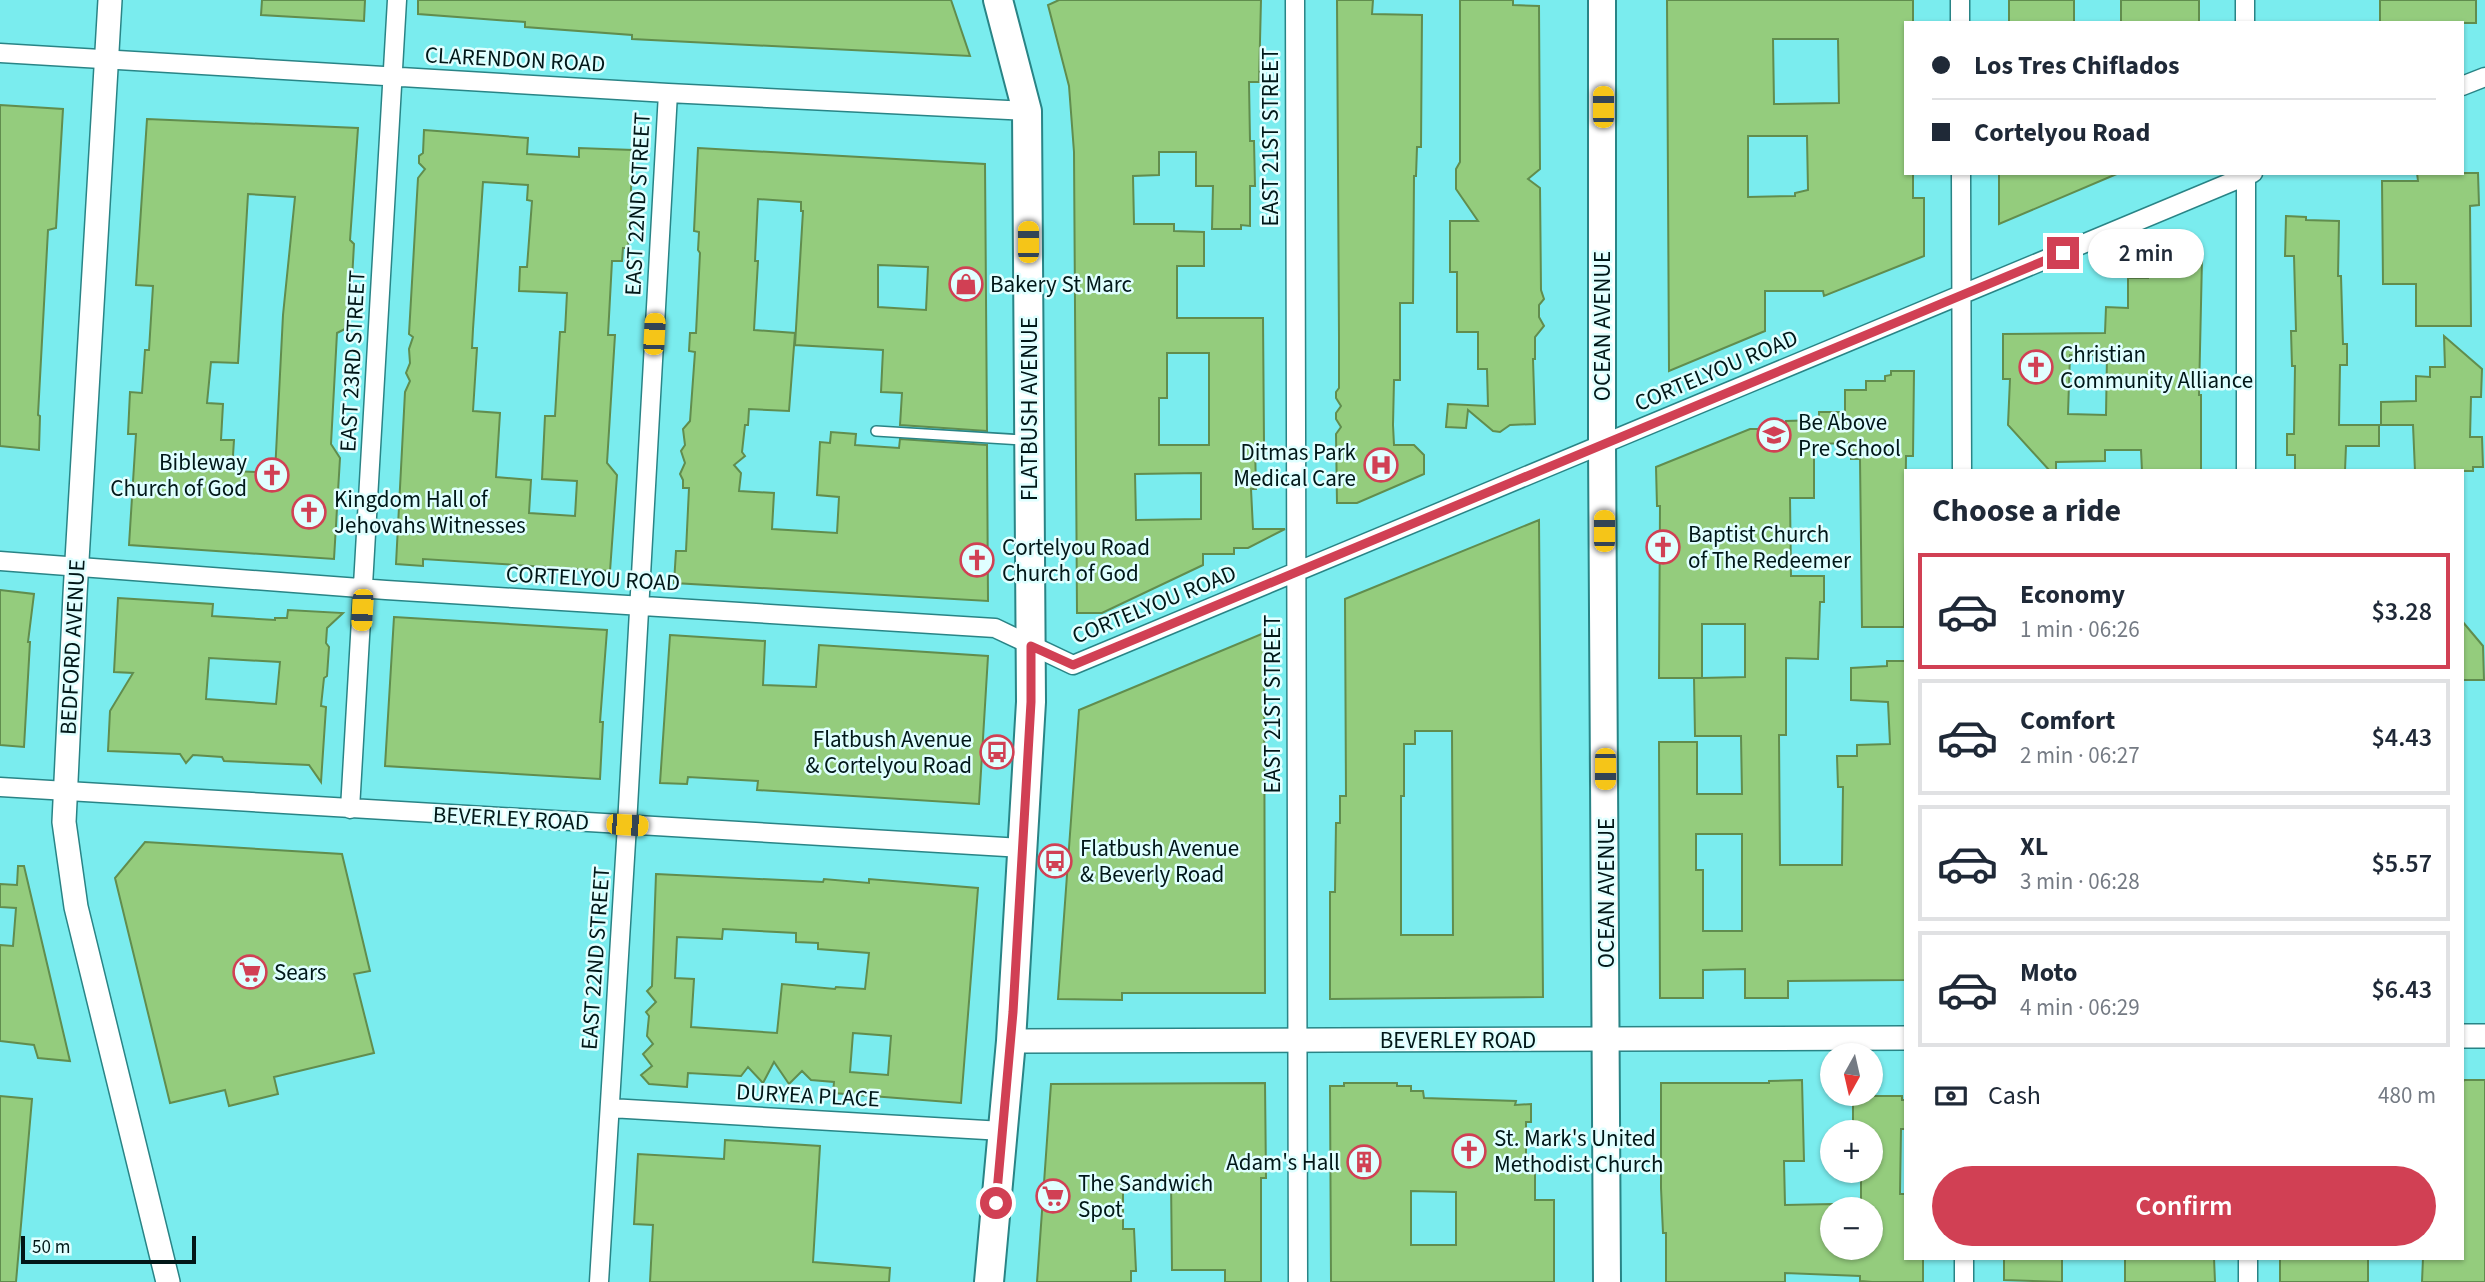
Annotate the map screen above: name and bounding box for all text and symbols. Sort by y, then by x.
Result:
street label: CLARENDON ROAD [424,38,606,81]
text: Los Tres Chiflados [1974,47,2180,84]
street label: EAST 21ST STREET [1254,48,1287,226]
car [1593,86,1614,128]
street label: EAST 22ND STREET [616,111,659,297]
text: Cortelyou Road [1974,114,2150,151]
car [1018,221,1039,263]
callout: 2 min [2088,229,2203,278]
route end [2047,237,2079,269]
text: 2 min [2119,237,2173,270]
street label: OCEAN AVENUE [1586,251,1619,401]
shop icon: Bakery St Marc [947,265,985,303]
place label: Bakery St Marc [990,268,1132,301]
street label: EAST 23RD STREET [331,269,374,453]
car [643,312,666,356]
street label: FLATBUSH AVENUE [1013,317,1046,501]
street label: CORTELYOU ROAD [1629,321,1803,420]
place label: Christian Community Alliance [2060,338,2253,397]
church icon: Christian Community Alliance [2017,348,2055,386]
place label: Be Above Pre School [1798,406,1901,465]
school or university icon: Be Above Pre School [1755,416,1793,454]
place label: Ditmas Park Medical Care [1233,436,1357,495]
place label: Bibleway Church of God [110,446,247,505]
hospital icon: Ditmas Park Medical Care [1362,446,1400,484]
church icon: Bibleway Church of God [253,456,291,494]
place label: Kingdom Hall of Jehovahs Witnesses [334,483,526,542]
text: Choose a ride [1932,488,2121,534]
church icon: Kingdom Hall of Jehovahs Witnesses [290,493,328,531]
car [1594,510,1615,552]
place label: Baptist Church of The Redeemer [1688,518,1852,577]
church icon: Baptist Church of The Redeemer [1644,528,1682,566]
place label: Cortelyou Road Church of God [1002,531,1150,590]
church icon: Cortelyou Road Church of God [958,541,996,579]
street label: CORTELYOU ROAD [1067,556,1241,652]
street label: CORTELYOU ROAD [505,557,681,600]
street label: BEDFORD AVENUE [51,558,94,736]
text: Economy [2020,576,2125,613]
icon: car [1936,580,1999,643]
car [351,588,374,632]
text: $3.28 [2371,593,2432,630]
text: 1 min · 06:26 [2020,613,2140,646]
street label: EAST 21ST STREET [1256,615,1289,793]
text: Comfort [2020,702,2115,739]
icon: car [1936,706,1999,769]
text: $4.43 [2371,719,2432,756]
place label: Flatbush Avenue & Cortelyou Road [805,723,972,782]
bus stop icon: Flatbush Avenue & Cortelyou Road [978,733,1016,771]
text: 2 min · 06:27 [2020,739,2140,772]
car [1595,748,1616,790]
street label: BEVERLEY ROAD [432,798,590,839]
car [606,813,649,837]
street label: OCEAN AVENUE [1590,818,1623,968]
text: XL [2020,828,2048,865]
place label: Flatbush Avenue & Beverly Road [1080,832,1239,891]
icon: car [1936,832,1999,895]
bus stop icon: Flatbush Avenue & Beverly Road [1036,842,1074,880]
text: $5.57 [2371,845,2432,882]
street label: EAST 22ND STREET [573,865,618,1051]
text: 3 min · 06:28 [2020,865,2140,898]
supermarket icon: Sears [231,953,269,991]
text: Moto [2020,954,2077,991]
place label: Sears [274,956,327,989]
icon: car [1936,958,1999,1021]
text: $6.43 [2371,971,2432,1008]
text: 4 min · 06:29 [2020,991,2140,1024]
street label: BEVERLEY ROAD [1380,1024,1536,1057]
north arrow [1820,1043,1883,1106]
map controls [1820,1043,1883,1260]
street label: DURYEA PLACE [735,1075,881,1116]
icon: cash [1932,1077,1970,1115]
text: Cash [1988,1077,2041,1114]
text: 480 m [2378,1079,2436,1112]
button: + [1820,1120,1883,1183]
place label: St. Mark's United Methodist Church [1494,1122,1664,1181]
church icon: St. Mark's United Methodist Church [1450,1132,1488,1170]
building icon: Adam's Hall [1345,1143,1383,1181]
place label: Adam's Hall [1226,1146,1340,1179]
button: Confirm [1932,1166,2436,1246]
place label: The Sandwich Spot [1078,1167,1213,1226]
supermarket icon: The Sandwich Spot [1034,1177,1072,1215]
route start [980,1187,1012,1219]
button: − [1820,1197,1883,1260]
scale bar [21,1233,196,1265]
text: 50 m [32,1234,70,1261]

